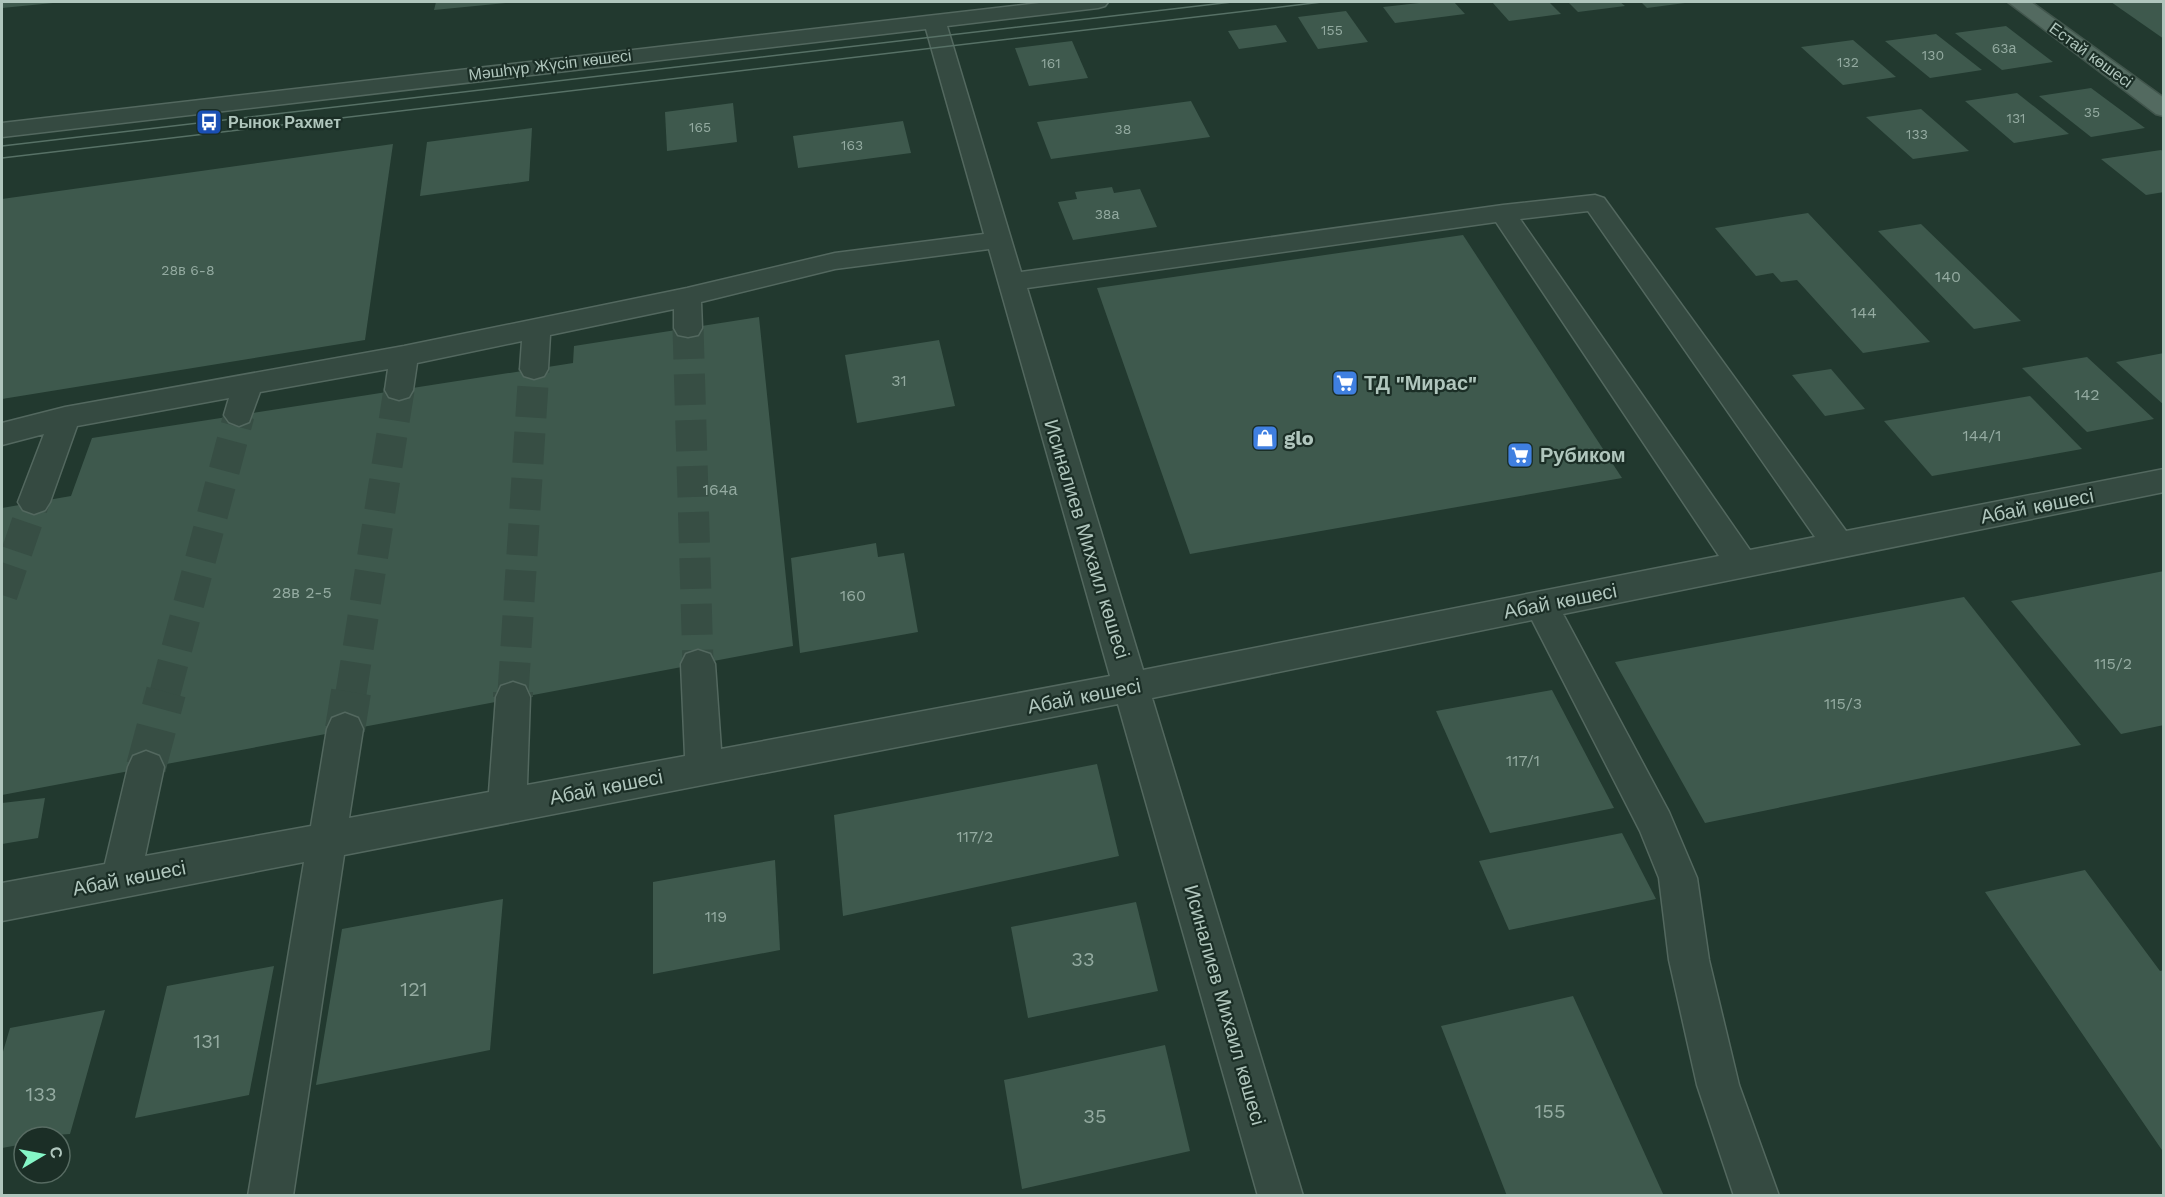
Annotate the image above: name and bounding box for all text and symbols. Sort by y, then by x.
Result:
street label: Естай көшесі [2046,18,2136,92]
house number: 155 [1321,22,1343,38]
house number: 63а [1992,40,2016,56]
street label: Мәшһүр Жүсіп көшесі [467,46,633,84]
house number: 130 [1922,47,1944,63]
house number: 132 [1837,54,1859,70]
house number: 161 [1041,55,1061,71]
house number: 35 [2084,104,2100,120]
bus stop icon: Рынок Рахмет [194,107,224,137]
house number: 131 [2006,110,2026,126]
place label: Рынок Рахмет [228,113,341,132]
house number: 165 [689,119,711,135]
house number: 38 [1115,121,1131,137]
house number: 133 [1906,126,1928,142]
house number: 163 [841,137,863,153]
house number: 38а [1095,206,1119,222]
house number: 28в 6-8 [161,262,215,278]
house number: 140 [1935,267,1961,286]
house number: 144 [1851,303,1877,322]
supermarket icon: ТД "Мирас" [1330,368,1360,398]
house number: 31 [891,371,907,390]
place label: ТД "Мирас" [1364,371,1477,395]
house number: 142 [2074,385,2100,404]
street label: Исиналиев Михаил көшесі [1039,416,1135,662]
shop icon: glo [1250,423,1280,453]
place label: glo [1284,426,1314,450]
house number: 144/1 [1962,426,2002,445]
supermarket icon: Рубиком [1505,440,1535,470]
place label: Рубиком [1540,443,1626,467]
house number: 164а [703,480,737,499]
street label: Абай көшесі [1978,483,2096,529]
street label: Абай көшесі [1501,578,1619,624]
house number: 28в 2-5 [272,583,332,602]
house number: 160 [840,586,866,605]
house number: 115/2 [2094,654,2132,673]
street label: Абай көшесі [1025,673,1143,719]
house number: 115/3 [1824,694,1862,713]
house number: 117/1 [1506,751,1540,770]
street label: Абай көшесі [547,764,665,810]
house number: 117/2 [957,827,993,846]
street label: Абай көшесі [70,855,188,901]
street label: Исиналиев Михаил көшесі [1179,882,1271,1128]
house number: 119 [705,907,727,926]
house number: 33 [1071,947,1095,971]
house number: 121 [400,977,428,1001]
house number: 131 [193,1029,221,1053]
house number: 133 [25,1082,57,1106]
house number: 155 [1534,1099,1566,1123]
house number: 35 [1083,1104,1107,1128]
north arrow [12,1125,72,1185]
text: С [46,1145,67,1160]

